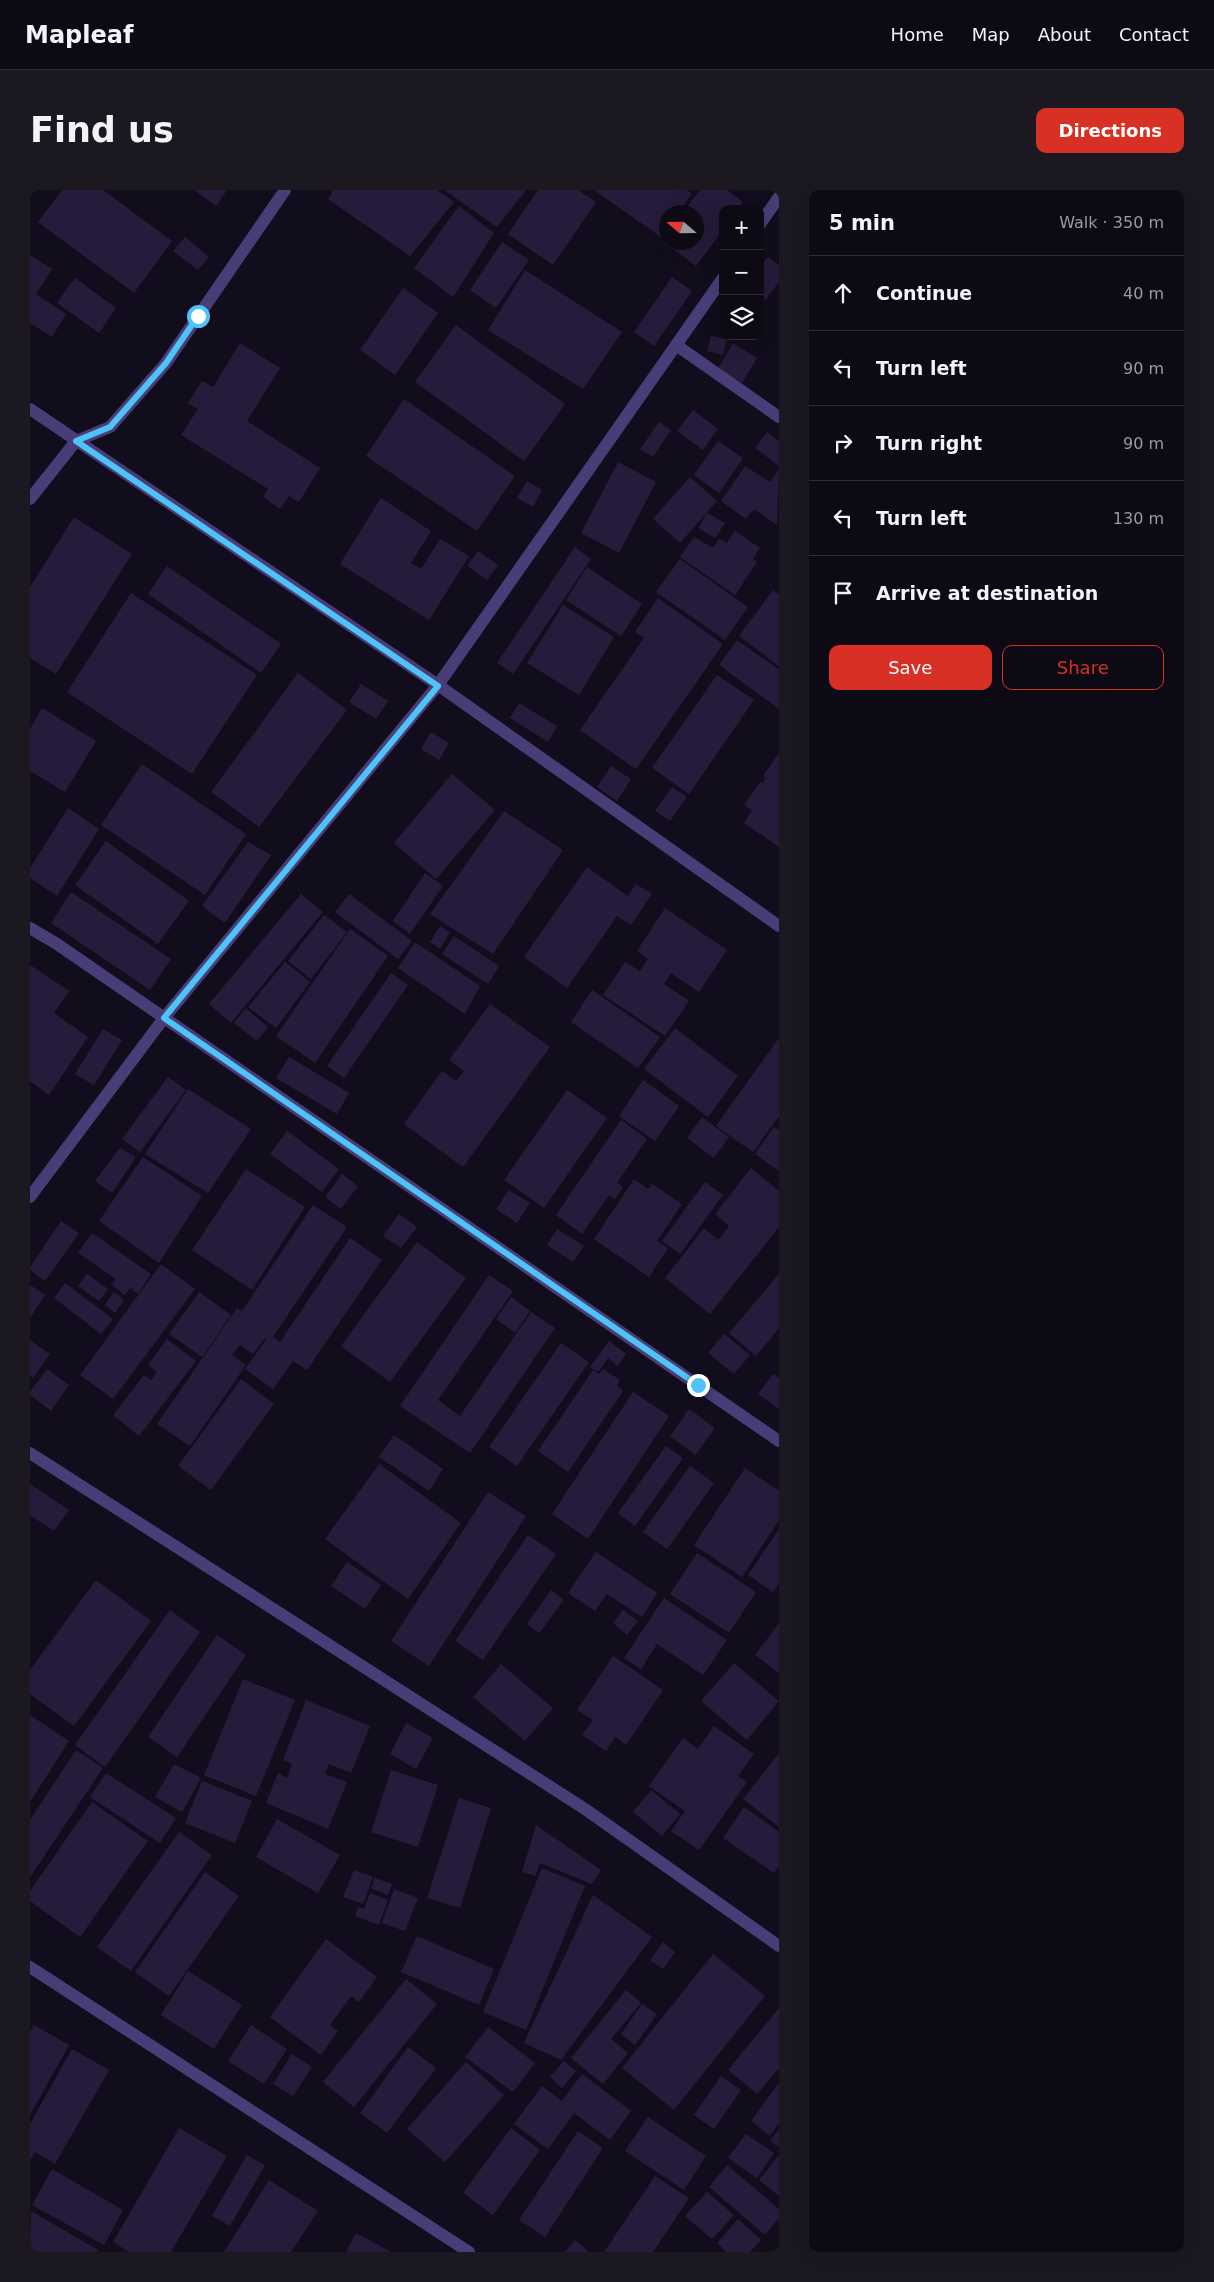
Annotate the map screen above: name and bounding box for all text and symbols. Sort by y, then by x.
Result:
text: Mapleaf [25,21,133,49]
text: Home [891,24,944,45]
text: Map [972,24,1010,45]
text: About [1038,24,1091,45]
text: Contact [1119,24,1189,45]
button: Directions [1036,108,1184,153]
text: Find us [30,110,174,150]
north arrow [659,205,704,250]
map controls [719,205,764,340]
button: + [719,205,764,250]
text: 5 min [829,211,895,235]
text: Walk · 350 m [1059,213,1164,232]
button: − [719,250,764,295]
icon: ahead [829,279,857,307]
text: Continue [876,282,972,304]
text: 40 m [1123,284,1164,303]
button: layers [719,295,764,340]
route start [187,305,210,328]
icon: left [829,354,857,382]
text: Turn left [876,357,967,379]
text: 90 m [1123,359,1164,378]
icon: right [829,429,857,457]
text: Turn right [876,432,982,454]
text: 90 m [1123,434,1164,453]
icon: left [829,504,857,532]
text: Turn left [876,507,967,529]
text: 130 m [1113,509,1164,528]
icon: arrive [829,579,857,607]
text: Arrive at destination [876,582,1098,604]
button: Save [829,645,992,690]
button: Share [1002,645,1164,690]
route end [687,1374,710,1397]

